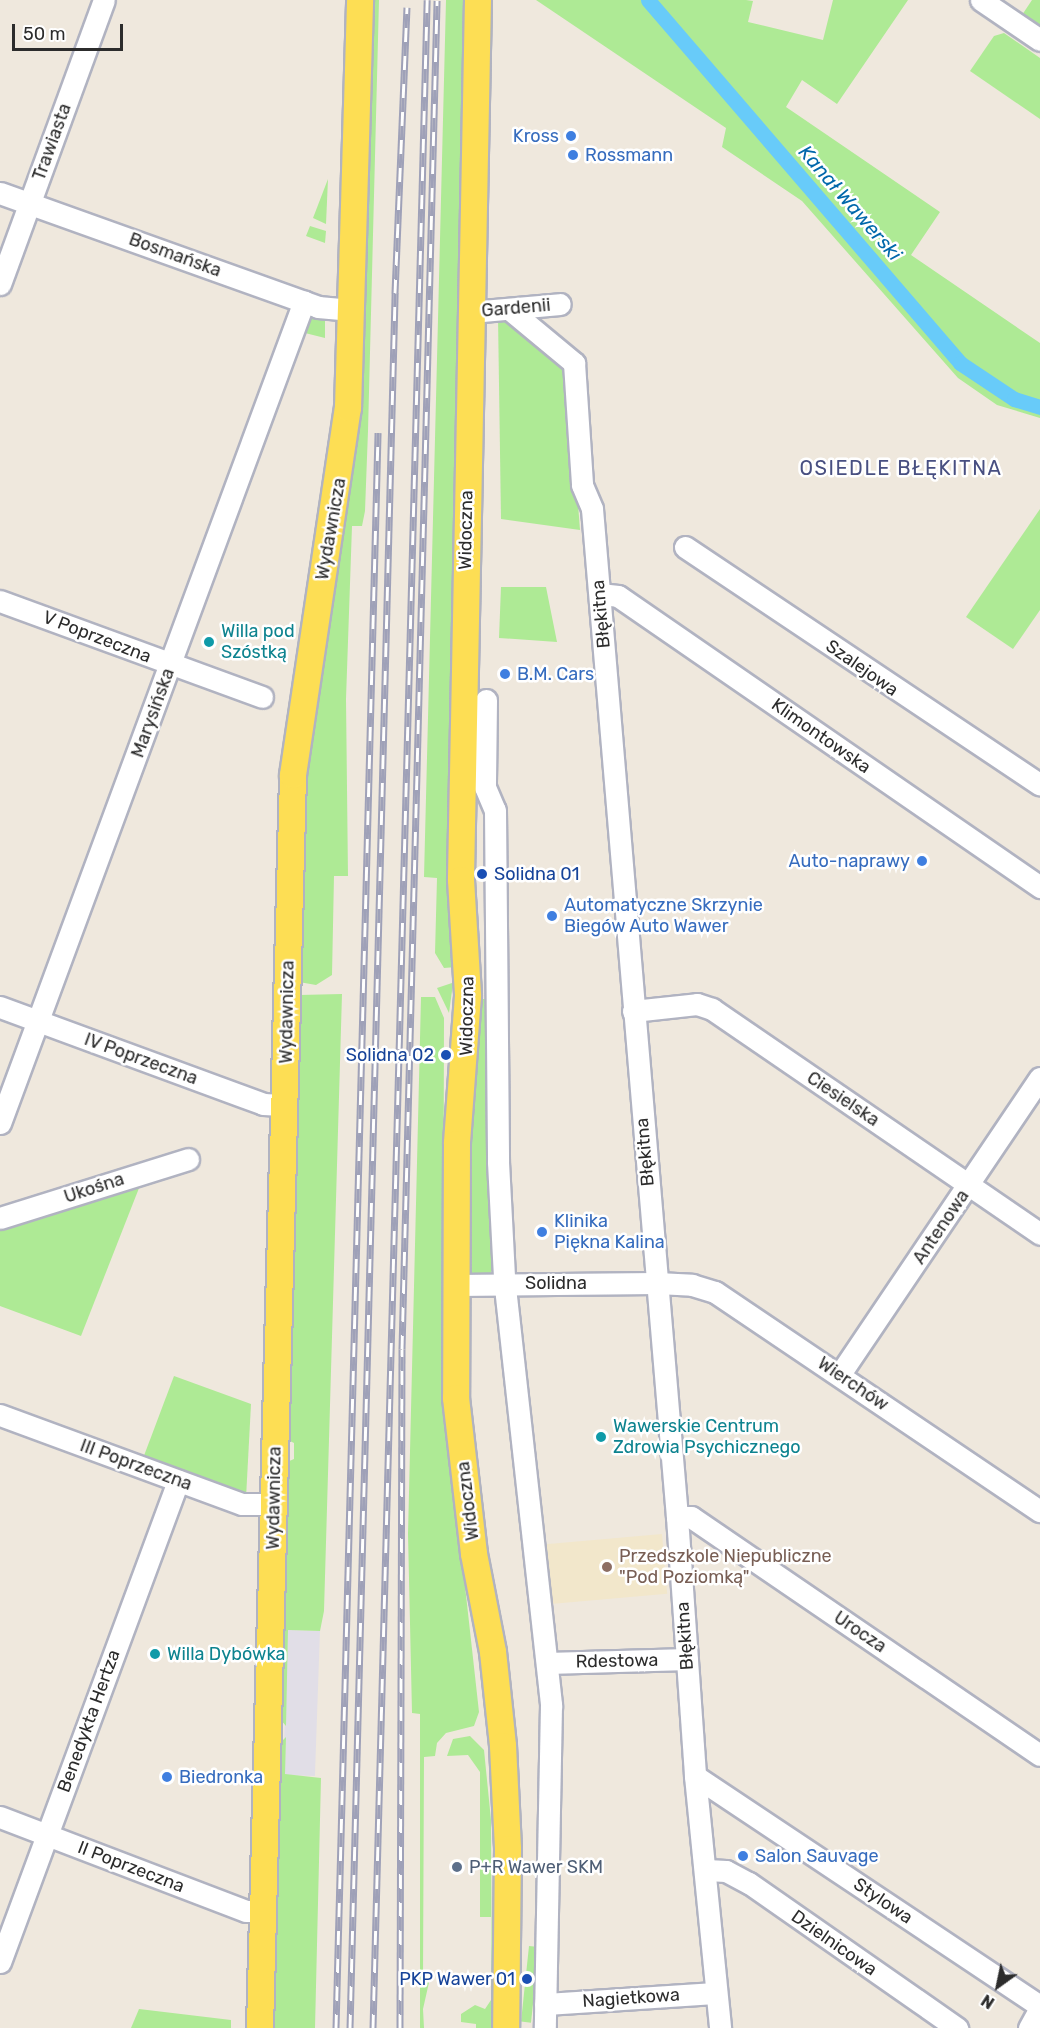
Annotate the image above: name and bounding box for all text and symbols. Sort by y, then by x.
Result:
scale bar [15,12,126,50]
text: 50 m [23,23,66,45]
street label: Trawiasta [28,101,76,183]
place label: Kross [513,125,559,147]
marker: Kross [564,129,578,143]
water label: Kanał Wawerski [793,140,907,266]
place label: Rossmann [585,144,673,166]
marker: Rossmann [566,148,580,162]
street label: Bosmańska [126,228,224,282]
street label: Gardenii [481,294,551,322]
district label: OSIEDLE BŁĘKITNA [800,456,1002,480]
street label: Wydawnicza [311,476,351,582]
street label: Widoczna [455,490,477,570]
street label: Błękitna [587,579,615,649]
street label: V Poprzeczna [40,606,154,668]
place label: Willa pod Szóstką [221,621,295,664]
marker: Willa pod Szóstką [202,635,216,649]
street label: Szalejowa [822,635,902,701]
place label: B.M. Cars [517,663,594,685]
street label: Marysińska [127,665,179,761]
marker: B.M. Cars [498,667,512,681]
street label: Klimontowska [767,694,875,778]
place label: Auto-naprawy [789,850,910,872]
marker: Auto-naprawy [915,854,929,868]
place label: Solidna 01 [494,863,579,885]
marker: Solidna 01 [475,867,489,881]
place label: Automatyczne Skrzynie Biegów Auto Wawer [564,895,763,938]
marker: Automatyczne Skrzynie Biegów Auto Wawer [545,909,559,923]
street label: Wydawnicza [275,960,299,1064]
street label: Widoczna [456,976,478,1056]
street label: IV Poprzeczna [81,1028,201,1090]
place label: Solidna 02 [346,1044,434,1066]
marker: Solidna 02 [439,1048,453,1062]
street label: Ciesielska [803,1067,883,1131]
street label: Błękitna [631,1117,659,1187]
street label: Ukośna [61,1168,127,1208]
street label: Antenowa [908,1186,974,1268]
place label: Klinika Piękna Kalina [554,1211,665,1254]
marker: Klinika Piękna Kalina [535,1225,549,1239]
street label: Solidna [525,1272,587,1294]
street label: Wierchów [813,1352,893,1416]
place label: Wawerskie Centrum Zdrowia Psychicznego [613,1416,801,1458]
marker: Wawerskie Centrum Zdrowia Psychicznego [594,1430,608,1444]
street label: III Poprzeczna [77,1435,195,1495]
street label: Wydawnicza [262,1446,286,1550]
street label: Widoczna [452,1460,484,1542]
place label: Przedszkole Niepubliczne "Pod Poziomką" [619,1546,832,1588]
marker: Przedszkole Niepubliczne "Pod Poziomką" [600,1560,614,1574]
street label: Błękitna [672,1601,698,1671]
street label: Urocza [830,1607,890,1657]
place label: Willa Dybówka [167,1643,285,1665]
street label: Benedykta Hertza [53,1647,125,1795]
marker: Willa Dybówka [148,1647,162,1661]
street label: Rdestowa [575,1649,659,1673]
place label: Biedronka [179,1766,263,1788]
marker: Biedronka [160,1770,174,1784]
street label: II Poprzeczna [75,1837,187,1897]
place label: Salon Sauvage [755,1845,878,1867]
marker: Salon Sauvage [736,1849,750,1863]
place label: P+R Wawer SKM [469,1856,604,1878]
marker: P+R Wawer SKM [450,1860,464,1874]
street label: Stylowa [849,1873,917,1929]
street label: Dzielnicowa [787,1906,881,1980]
north arrow [968,1956,1028,2016]
place label: PKP Wawer 01 [398,1968,515,1990]
marker: PKP Wawer 01 [520,1972,534,1986]
street label: Nagietkowa [582,1984,680,2012]
text: N [978,1990,998,2013]

